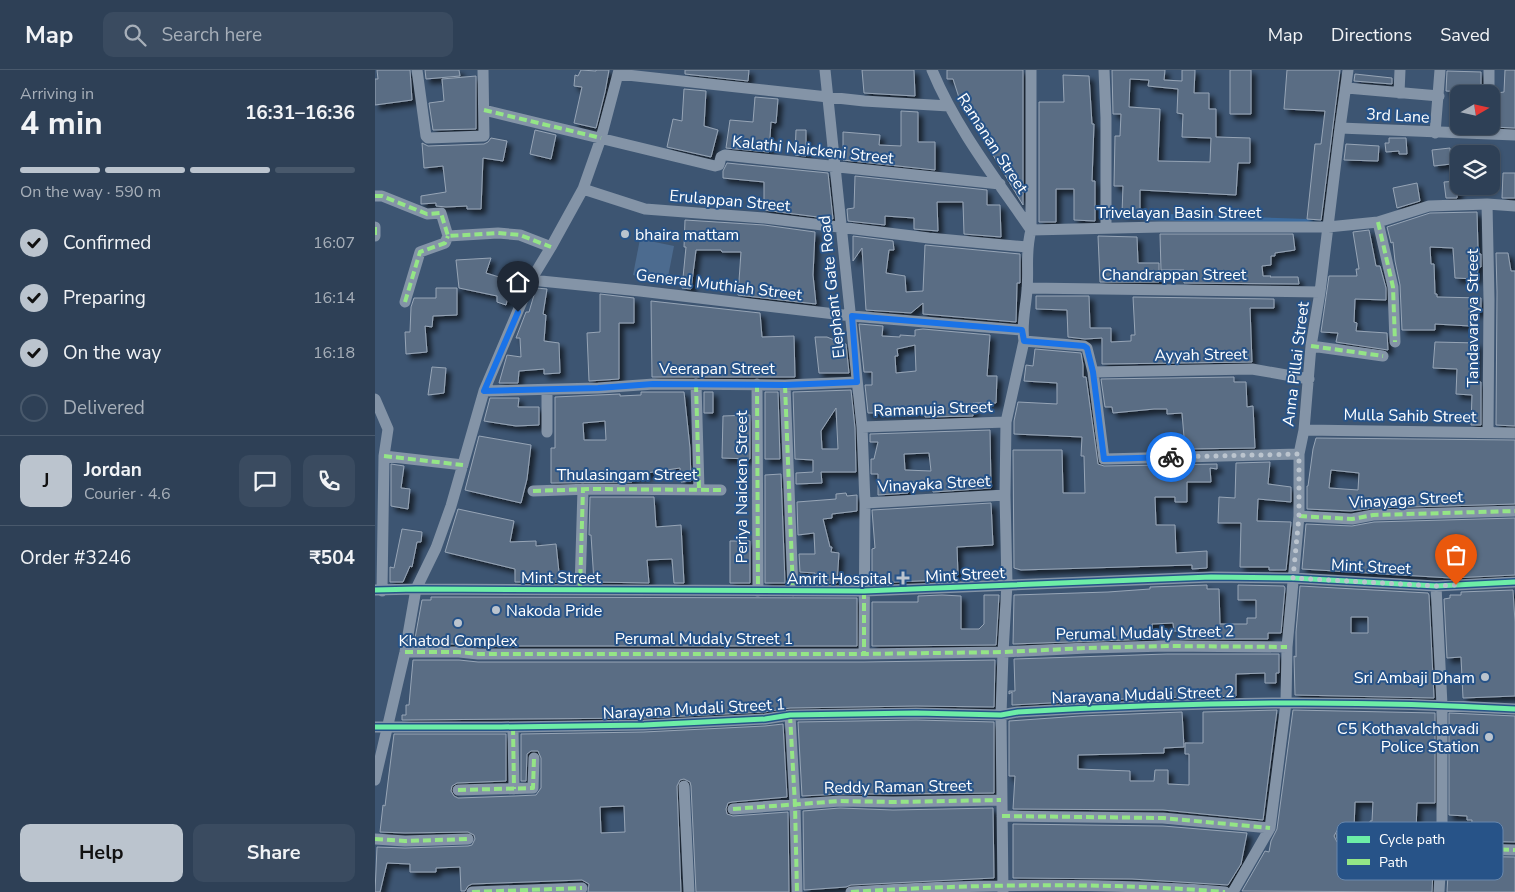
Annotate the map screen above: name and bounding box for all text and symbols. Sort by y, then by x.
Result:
search box [103,12,453,57]
text: Map [25,19,73,51]
icon: search [121,21,149,49]
text: Search here [161,22,262,48]
text: Map [1268,23,1303,47]
text: Directions [1331,23,1412,47]
text: Saved [1440,23,1490,47]
text: Arriving in [20,83,94,105]
north arrow [1450,85,1500,135]
map controls [1450,85,1500,195]
street label: Ramanan Street [951,89,1033,198]
text: 16:31–16:36 [245,100,355,126]
text: 4 min [20,102,103,145]
street label: 3rd Lane [1366,103,1430,129]
street label: Kalathi Naickeni Street [731,131,895,169]
button: layers [1450,145,1500,195]
text: On the way · 590 m [20,181,161,203]
street label: Erulappan Street [669,185,792,217]
street label: Trivelayan Basin Street [1097,202,1262,224]
street label: Elephant Gate Road [814,214,850,359]
place label: bhaira mattam [635,224,739,246]
marker: bhaira mattam [619,228,631,240]
icon: check [20,229,48,257]
text: Confirmed [63,230,151,256]
text: 16:07 [313,232,355,254]
street label: Tandavaraya Street [1462,248,1484,387]
pin [497,261,539,312]
street label: General Muthiah Street [635,264,804,306]
street label: Chandrappan Street [1102,264,1247,286]
icon: home [504,268,532,296]
icon: check [20,284,48,312]
text: Preparing [63,285,146,311]
text: 16:14 [313,287,355,309]
street label: Anna Pillai Street [1277,300,1315,428]
icon: check [20,339,48,367]
text: On the way [63,340,161,366]
text: 16:18 [313,342,355,364]
street label: Ayyah Street [1154,343,1248,367]
street label: Veerapan Street [658,358,775,380]
text: Delivered [63,395,145,421]
street label: Ramanuja Street [873,396,993,422]
street label: Mulla Sahib Street [1343,404,1477,428]
street label: Periya Naicken Street [731,410,753,563]
courier [1146,432,1196,482]
icon: bike [1157,443,1185,471]
button: chat [239,455,291,507]
button: phone [303,455,355,507]
text: Jordan [84,457,142,483]
street label: Thulasingam Street [557,464,698,486]
text: J [43,468,49,494]
street label: Vinayaka Street [876,470,991,498]
text: Courier · 4.6 [84,483,170,505]
street label: Vinayaga Street [1347,486,1464,514]
pin [1435,534,1477,585]
icon: bag [1442,541,1470,569]
text: Order #3246 [20,545,131,571]
text: ₹504 [309,545,355,571]
street label: Mint Street [1330,554,1412,580]
street label: Mint Street [925,562,1006,588]
street label: Mint Street [521,567,601,589]
place label: Amrit Hospital [787,568,892,590]
marker: Amrit Hospital [896,571,910,585]
place label: Nakoda Pride [506,600,602,622]
marker: Nakoda Pride [490,604,502,616]
marker: Khatod Complex [452,617,464,629]
street label: Perumal Mudaly Street 2 [1055,620,1235,646]
street label: Perumal Mudaly Street 1 [615,628,793,650]
place label: Khatod Complex [398,630,518,652]
place label: Sri Ambaji Dham [1354,667,1475,689]
marker: Sri Ambaji Dham [1479,671,1491,683]
street label: Narayana Mudali Street 2 [1051,681,1235,709]
street label: Narayana Mudali Street 1 [602,693,786,725]
place label: C5 Kothavalchavadi Police Station [1337,718,1479,758]
marker: C5 Kothavalchavadi Police Station [1483,731,1495,743]
street label: Reddy Raman Street [824,775,973,799]
legend [1337,822,1503,880]
button: Help [20,824,183,882]
button: Share [193,824,355,882]
text: Cycle path [1379,830,1445,849]
text: Path [1379,853,1408,872]

